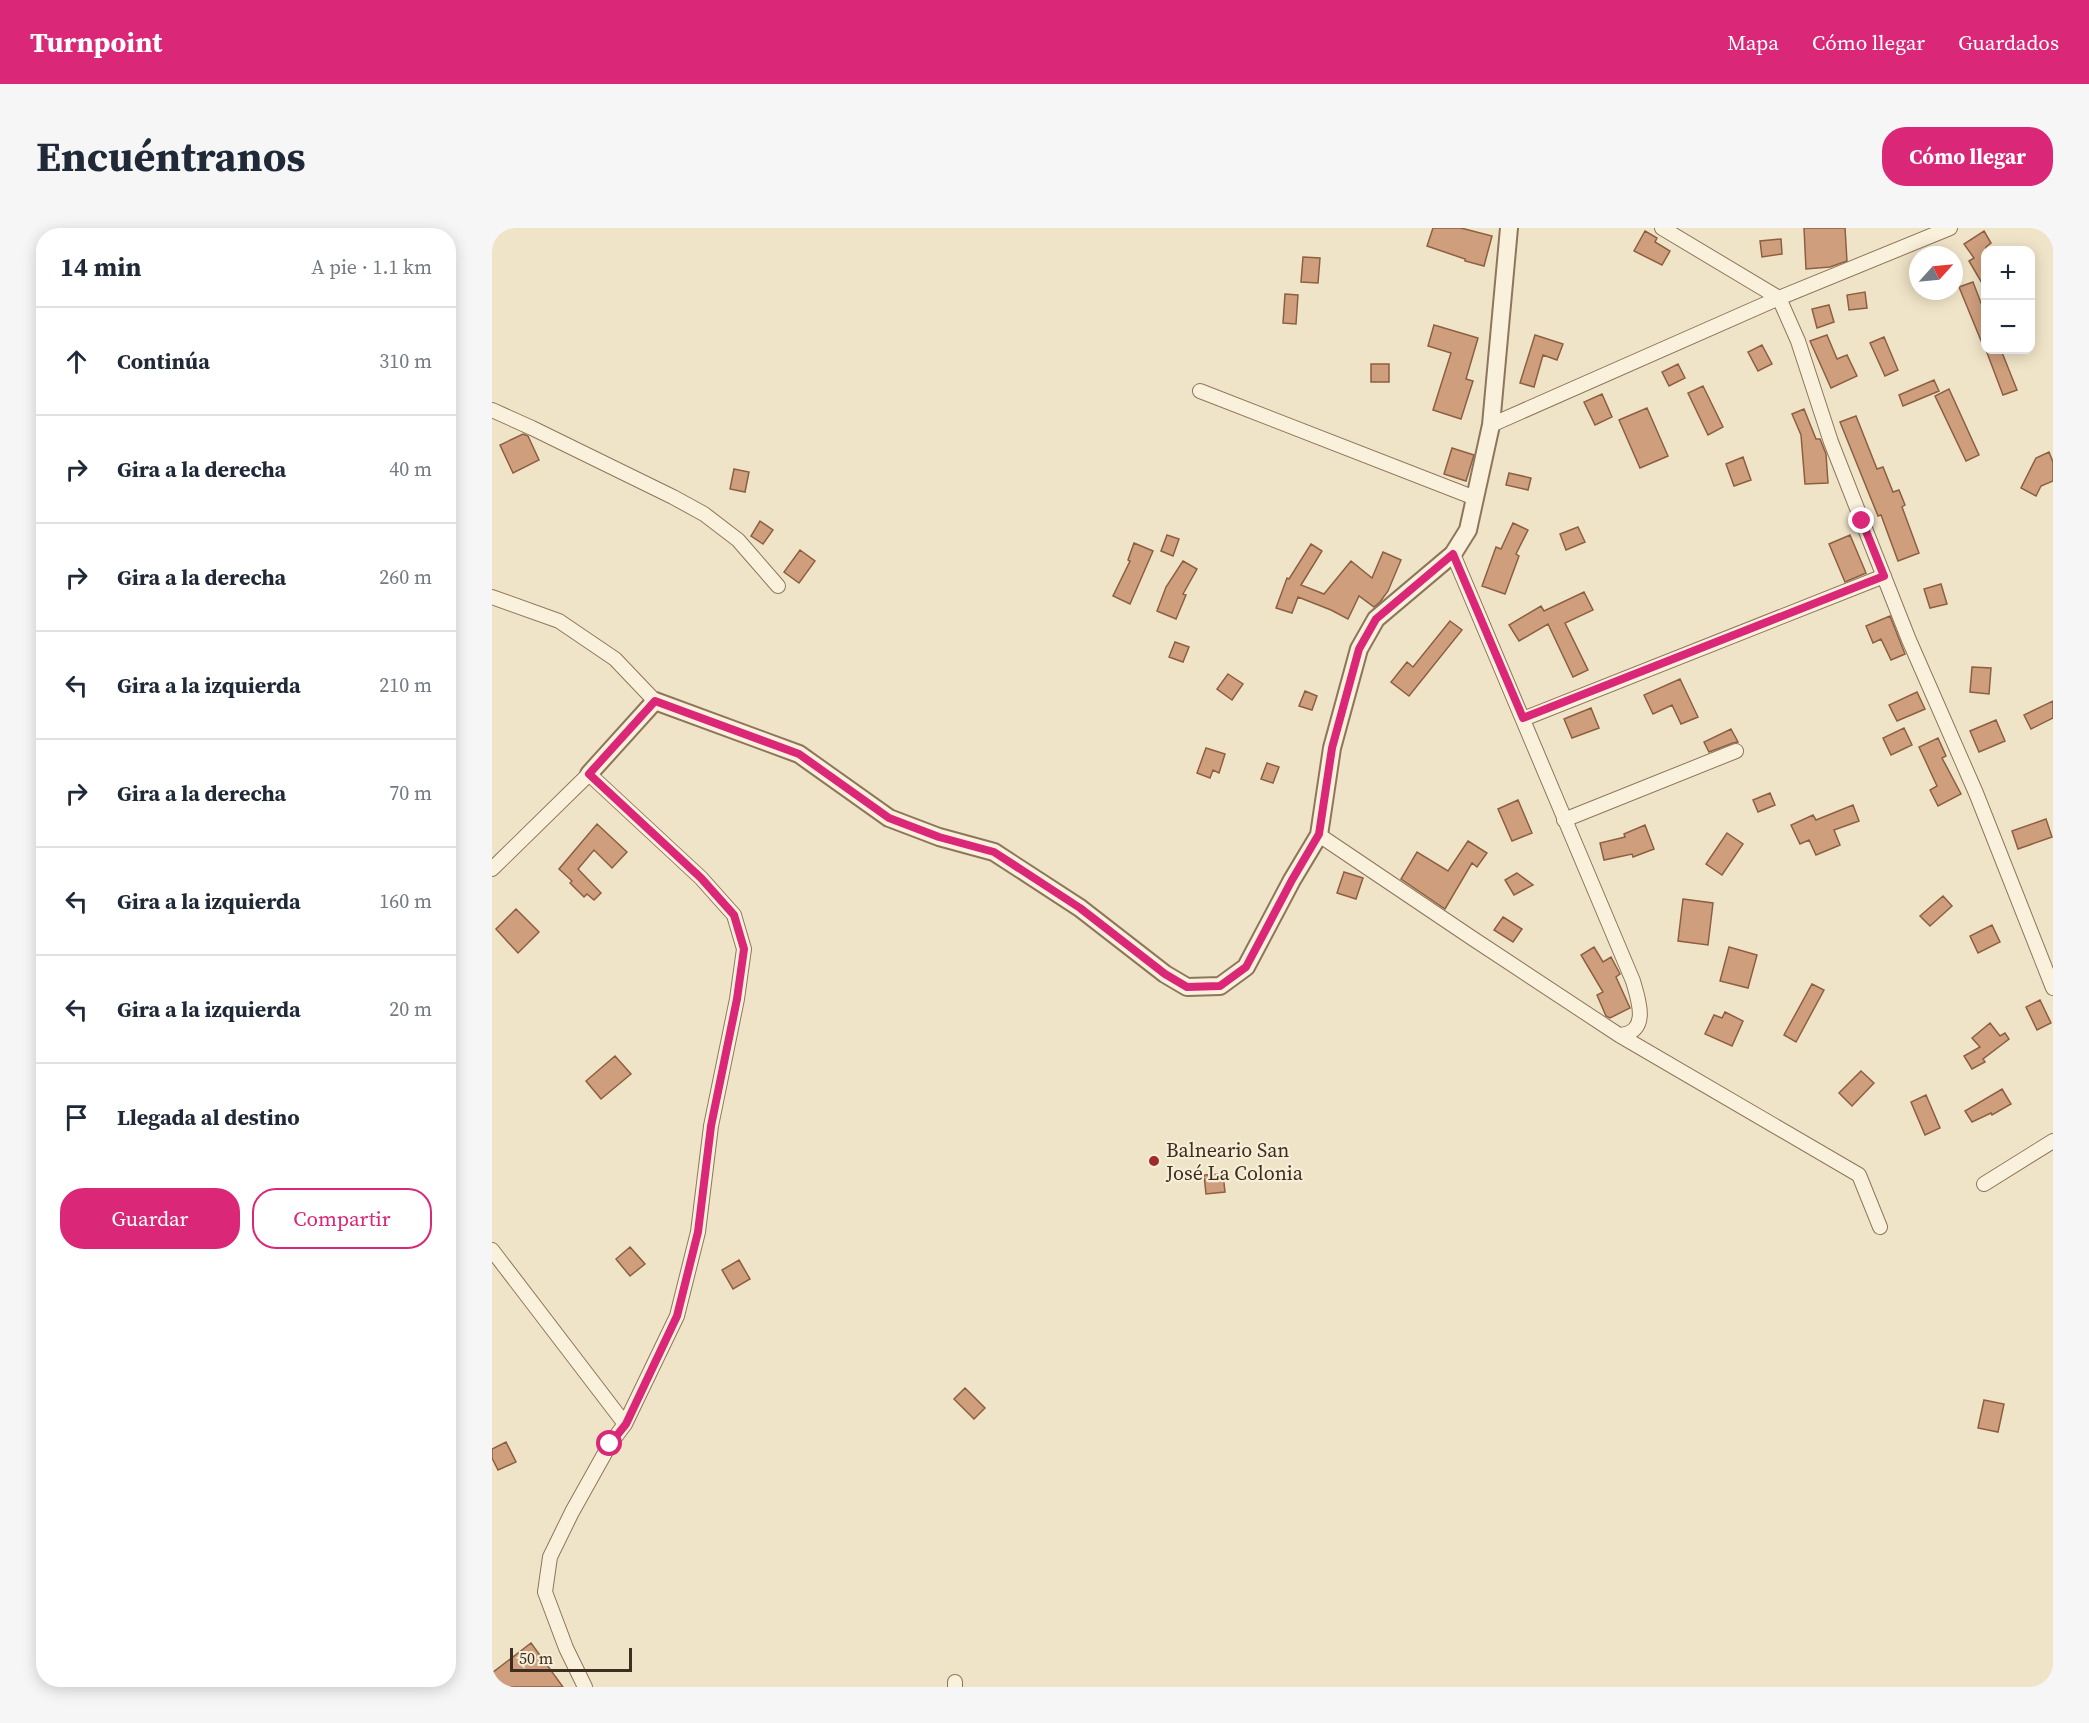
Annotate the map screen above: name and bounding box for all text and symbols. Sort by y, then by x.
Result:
text: Turnpoint [30,23,162,61]
text: Mapa [1727,28,1779,57]
text: Cómo llegar [1812,28,1925,57]
text: Guardados [1958,28,2059,57]
text: Encuéntranos [36,127,306,185]
button: Cómo llegar [1882,127,2053,186]
north arrow [1909,246,1963,300]
map controls [1981,246,2035,354]
button: + [1981,246,2035,300]
text: 14 min [60,249,142,285]
text: A pie · 1.1 km [311,253,432,281]
button: − [1981,300,2035,354]
icon: ahead [60,345,93,378]
text: Continúa [117,346,210,376]
text: 310 m [379,347,432,375]
icon: right [60,453,93,486]
text: Gira a la derecha [117,454,286,484]
text: 40 m [389,455,432,483]
route end [1848,507,1874,533]
icon: right [60,561,93,594]
text: Gira a la derecha [117,562,286,592]
text: 260 m [379,563,432,591]
icon: left [60,669,93,702]
text: Gira a la izquierda [117,670,301,700]
text: 210 m [379,671,432,699]
icon: right [60,777,93,810]
text: Gira a la derecha [117,778,286,808]
text: 70 m [389,779,432,807]
icon: left [60,885,93,918]
text: Gira a la izquierda [117,886,301,916]
text: 160 m [379,887,432,915]
icon: left [60,993,93,1026]
text: Gira a la izquierda [117,994,301,1024]
text: 20 m [389,995,432,1023]
icon: arrive [60,1101,93,1134]
text: Llegada al destino [117,1102,300,1132]
place label: Balneario San José La Colonia [1165,1136,1304,1187]
marker: Balneario San José La Colonia [1147,1154,1161,1168]
button: Guardar [60,1188,240,1249]
button: Compartir [252,1188,432,1249]
route start [596,1430,622,1456]
scale bar [510,1645,632,1672]
text: 50 m [519,1647,553,1669]

